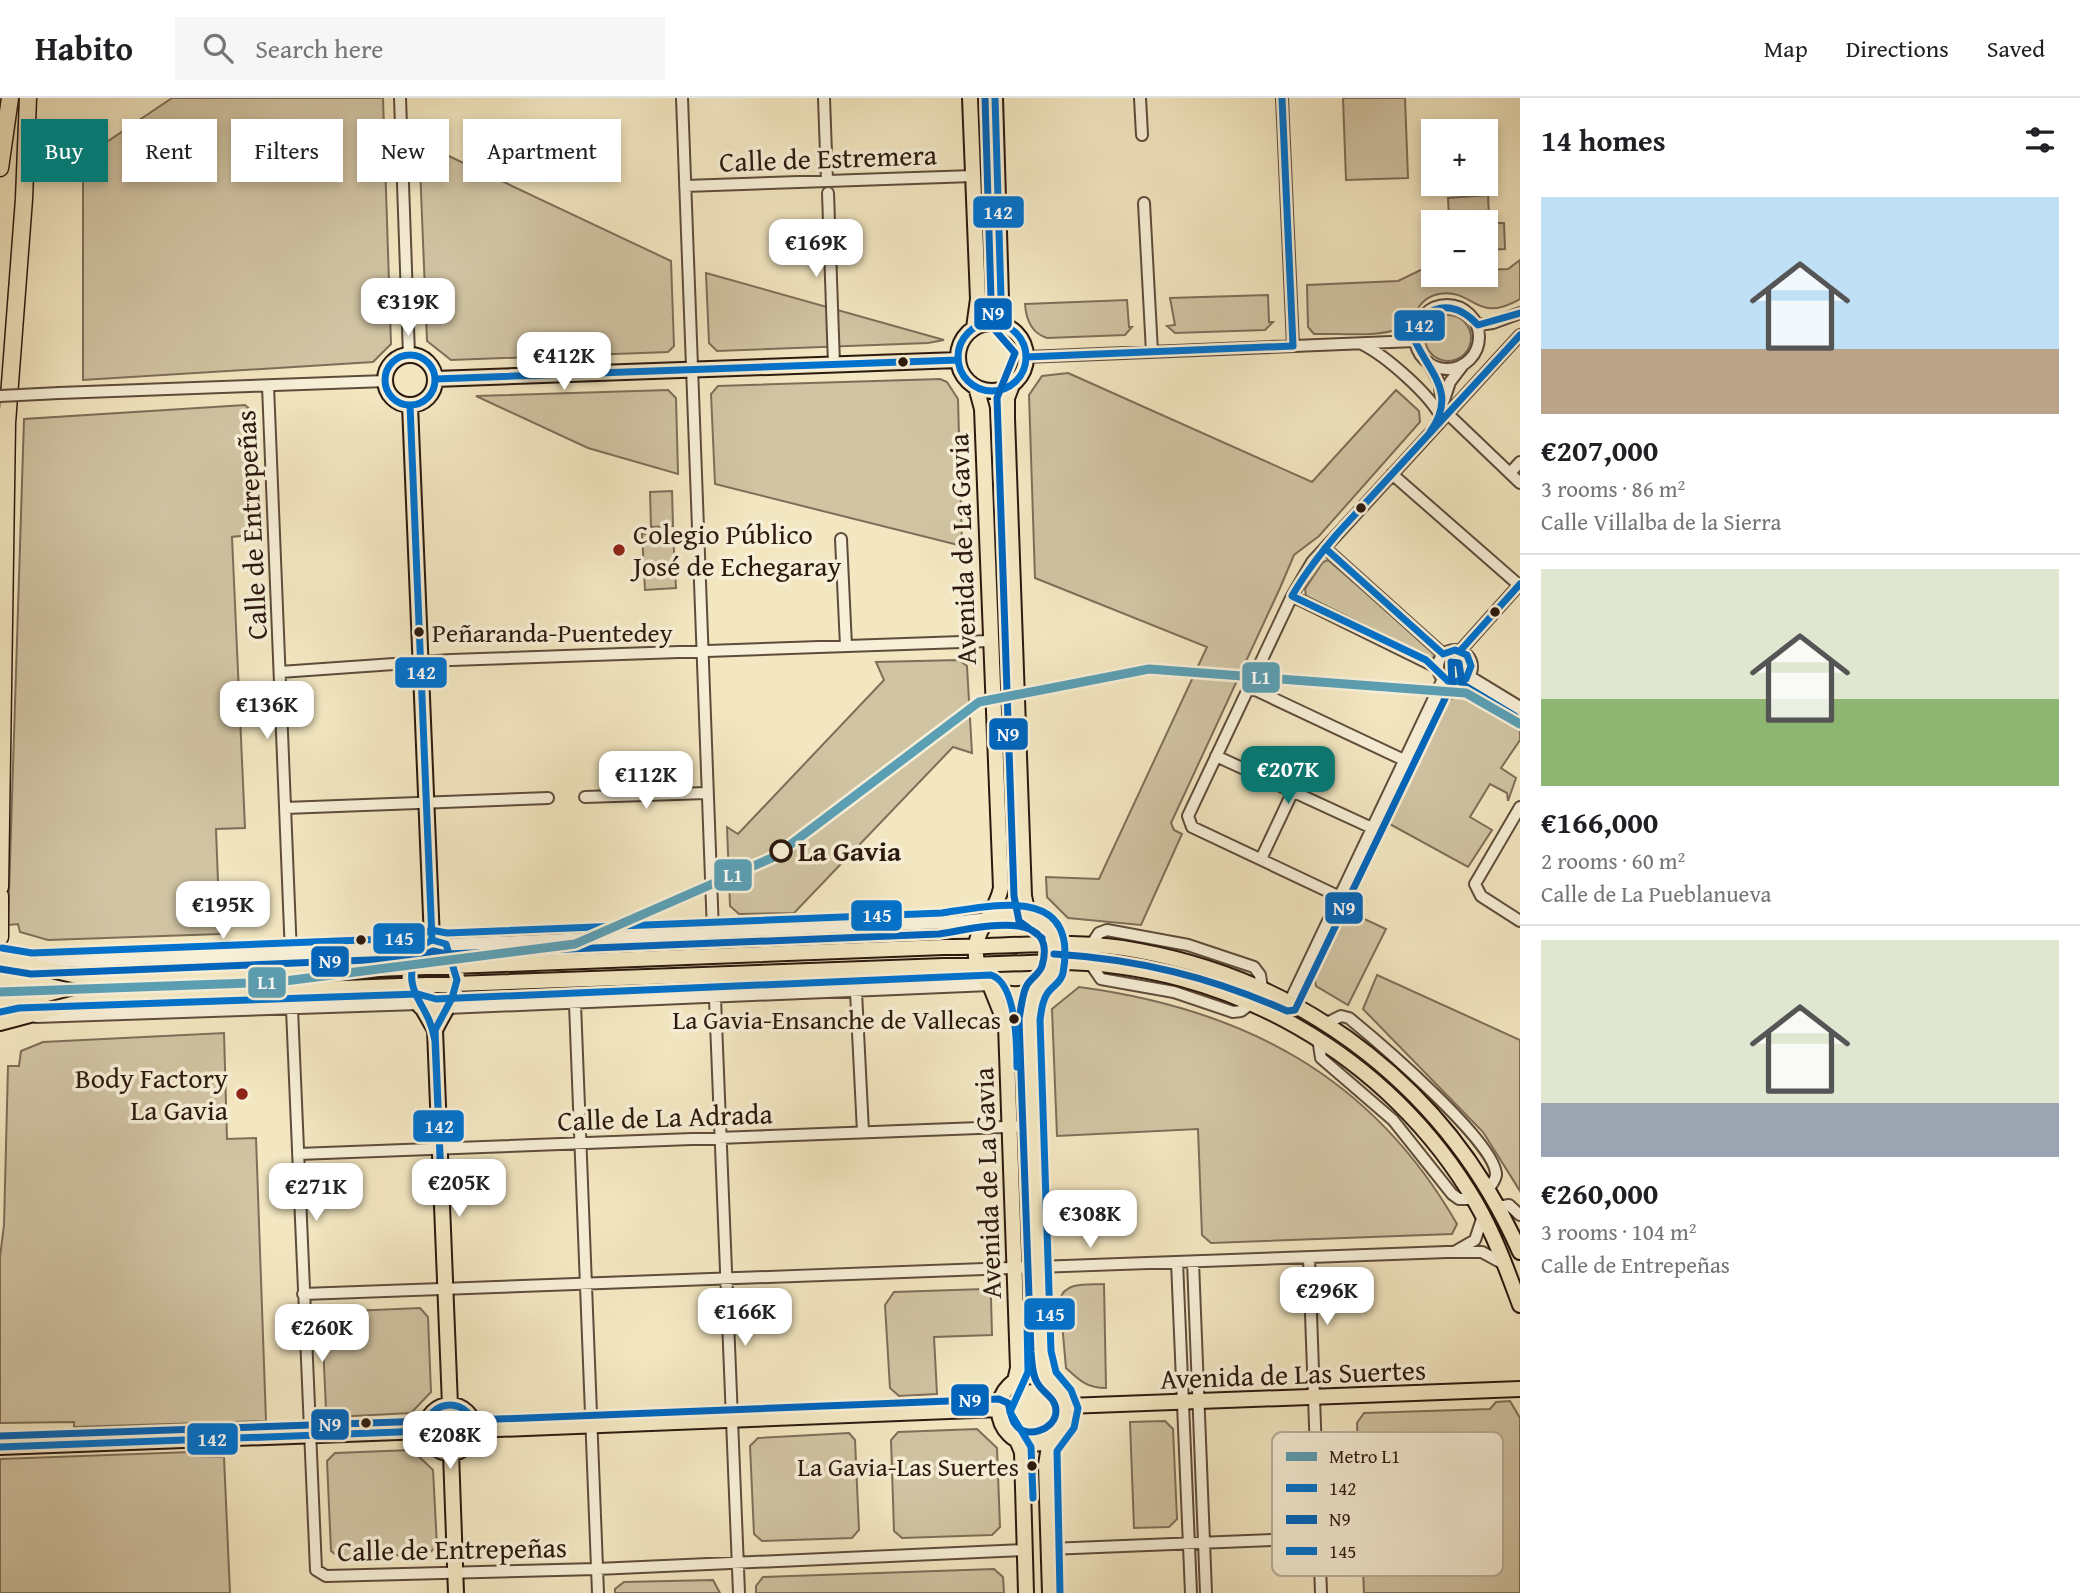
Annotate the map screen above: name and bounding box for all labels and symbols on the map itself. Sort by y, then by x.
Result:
street label: Calle de Estremera [719,133,938,182]
line badge: 142 [972,195,1025,229]
text: 142 [983,198,1013,226]
pin: €169K [767,220,865,279]
pin: €319K [359,278,457,338]
line badge: N9 [973,297,1013,331]
text: N9 [982,299,1004,327]
line badge: 142 [1393,309,1446,342]
text: 142 [1404,311,1434,339]
pin: €412K [515,332,613,392]
unlabelled marker [896,355,910,369]
street label: Calle de Entrepeñas [224,409,277,641]
street label: Avenida de La Gavia [937,432,986,665]
unlabelled marker [1354,501,1368,515]
place label: Colegio Público José de Echegaray [630,513,841,586]
marker: Colegio Público José de Echegaray [611,542,627,558]
unlabelled marker [1488,605,1502,619]
place label: Peñaranda-Puentedey [432,613,673,652]
marker: Peñaranda-Puentedey [412,625,426,639]
line badge: 142 [394,656,448,689]
text: 142 [406,658,436,686]
line badge: L1 [1241,661,1281,694]
text: L1 [1251,663,1271,691]
pin: €136K [218,682,316,741]
line badge: N9 [988,717,1029,751]
text: N9 [997,720,1019,748]
pin: €207K [1239,746,1337,806]
pin: €112K [597,752,695,811]
place label: La Gavia [798,830,902,871]
marker: La Gavia [770,840,792,862]
line badge: L1 [713,858,753,892]
text: L1 [723,861,743,889]
pin: €195K [174,882,272,941]
line badge: N9 [1324,891,1364,925]
text: N9 [1333,894,1355,922]
line badge: 145 [850,899,903,932]
text: 145 [862,901,892,929]
line badge: 145 [372,922,426,955]
text: 145 [384,924,414,952]
unlabelled marker [354,933,368,947]
line badge: N9 [310,945,350,978]
text: N9 [319,947,341,975]
line badge: L1 [247,966,287,999]
text: L1 [257,968,277,996]
place label: La Gavia-Ensanche de Vallecas [672,1000,1001,1039]
marker: La Gavia-Ensanche de Vallecas [1007,1012,1021,1026]
place label: Body Factory La Gavia [75,1057,229,1130]
street label: Avenida de La Gavia [962,1066,1011,1299]
marker: Body Factory La Gavia [234,1086,250,1102]
street label: Calle de La Adrada [557,1092,774,1141]
line badge: 142 [412,1109,465,1143]
text: 142 [424,1112,454,1140]
pin: €205K [410,1160,508,1219]
pin: €271K [267,1164,365,1223]
pin: €308K [1041,1190,1139,1250]
pin: €296K [1278,1268,1376,1327]
pin: €166K [696,1288,794,1348]
line badge: 145 [1023,1297,1076,1331]
text: 145 [1035,1300,1065,1328]
pin: €260K [273,1304,371,1364]
street label: Avenida de Las Suertes [1159,1348,1427,1399]
line badge: N9 [950,1383,990,1417]
text: N9 [959,1386,981,1414]
line badge: N9 [310,1408,350,1441]
text: N9 [319,1410,341,1438]
pin: €208K [401,1412,499,1471]
unlabelled marker [359,1416,373,1430]
line badge: 142 [186,1422,239,1456]
text: 142 [197,1425,227,1453]
legend [1272,1432,1503,1576]
text: Metro L1 [1329,1442,1400,1470]
place label: La Gavia-Las Suertes [797,1447,1019,1486]
marker: La Gavia-Las Suertes [1025,1459,1039,1473]
text: 142 [1329,1474,1356,1502]
text: N9 [1329,1505,1351,1533]
street label: Calle de Entrepeñas [337,1526,567,1571]
text: 145 [1329,1537,1356,1565]

